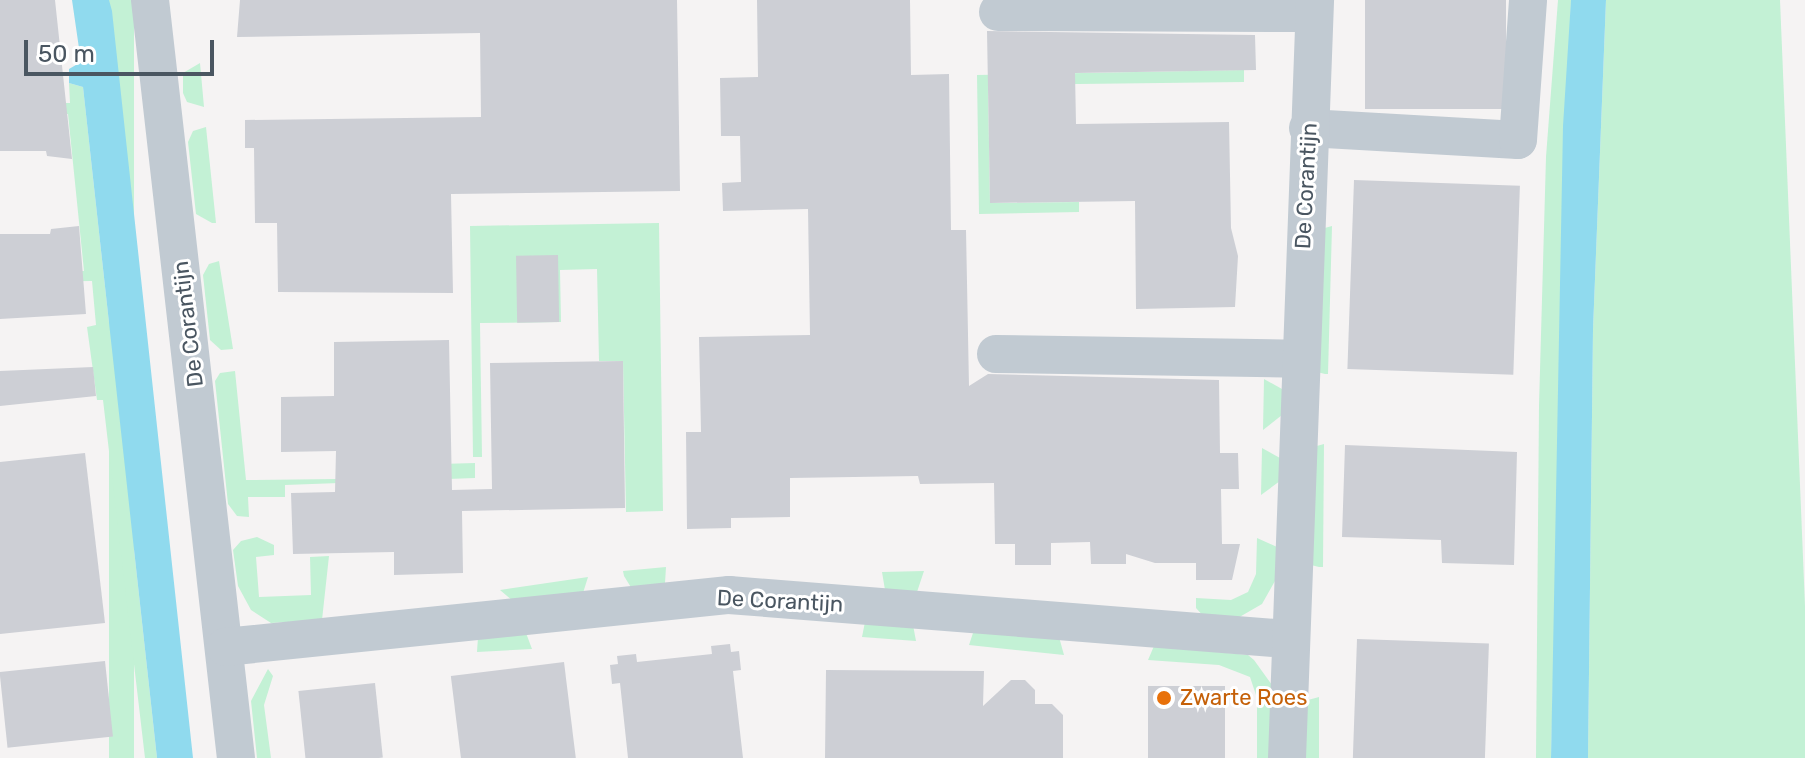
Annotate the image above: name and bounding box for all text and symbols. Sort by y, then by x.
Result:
scale bar [28,24,218,74]
text: 50 m [38,40,95,68]
street label: De Corantijn [1290,122,1322,250]
street label: De Corantijn [167,260,209,388]
street label: De Corantijn [716,585,844,617]
place label: Zwarte Roes [1180,685,1307,711]
marker: Zwarte Roes [1155,689,1173,707]

